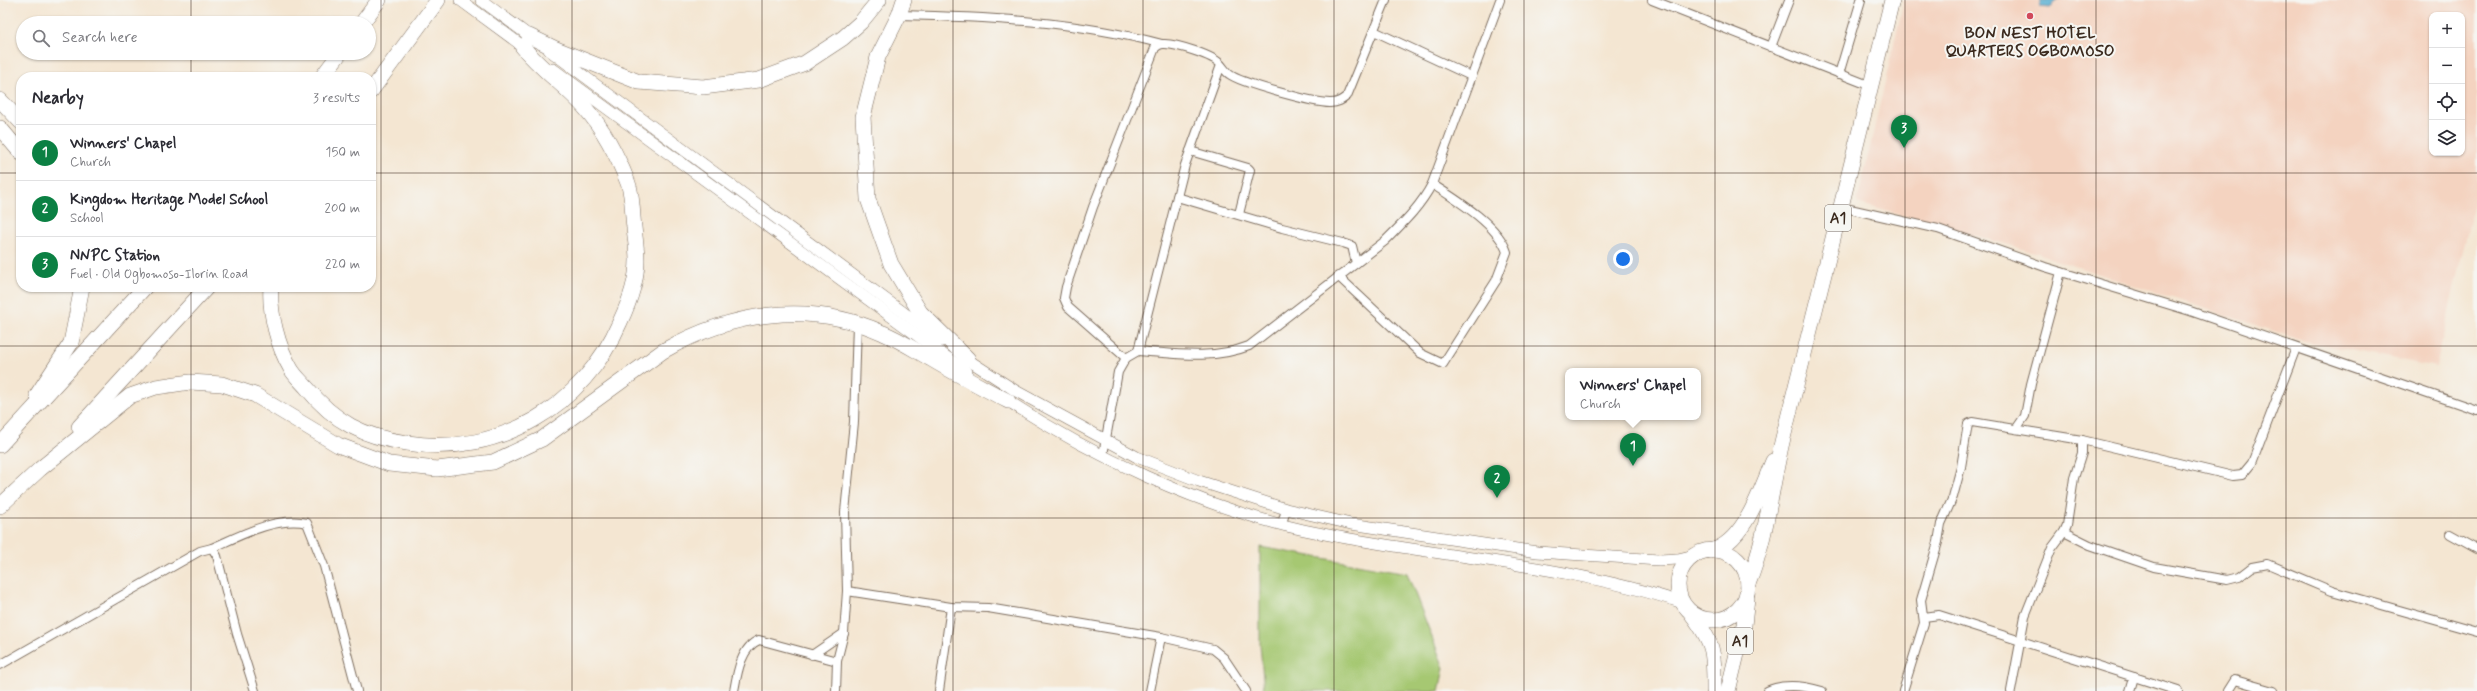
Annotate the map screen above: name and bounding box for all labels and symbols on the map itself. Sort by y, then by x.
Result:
marker: BON NEST HOTEL QUARTERS OGBOMOSO [2025,11,2035,21]
place label: BON NEST HOTEL QUARTERS OGBOMOSO [1945,23,2115,62]
pin: 3 [1891,115,1917,148]
road number: A1 [1825,205,1851,231]
your location [1613,249,1633,269]
pin: 1 [1620,433,1646,466]
pin: 2 [1484,465,1510,498]
road number: A1 [1727,628,1753,654]

